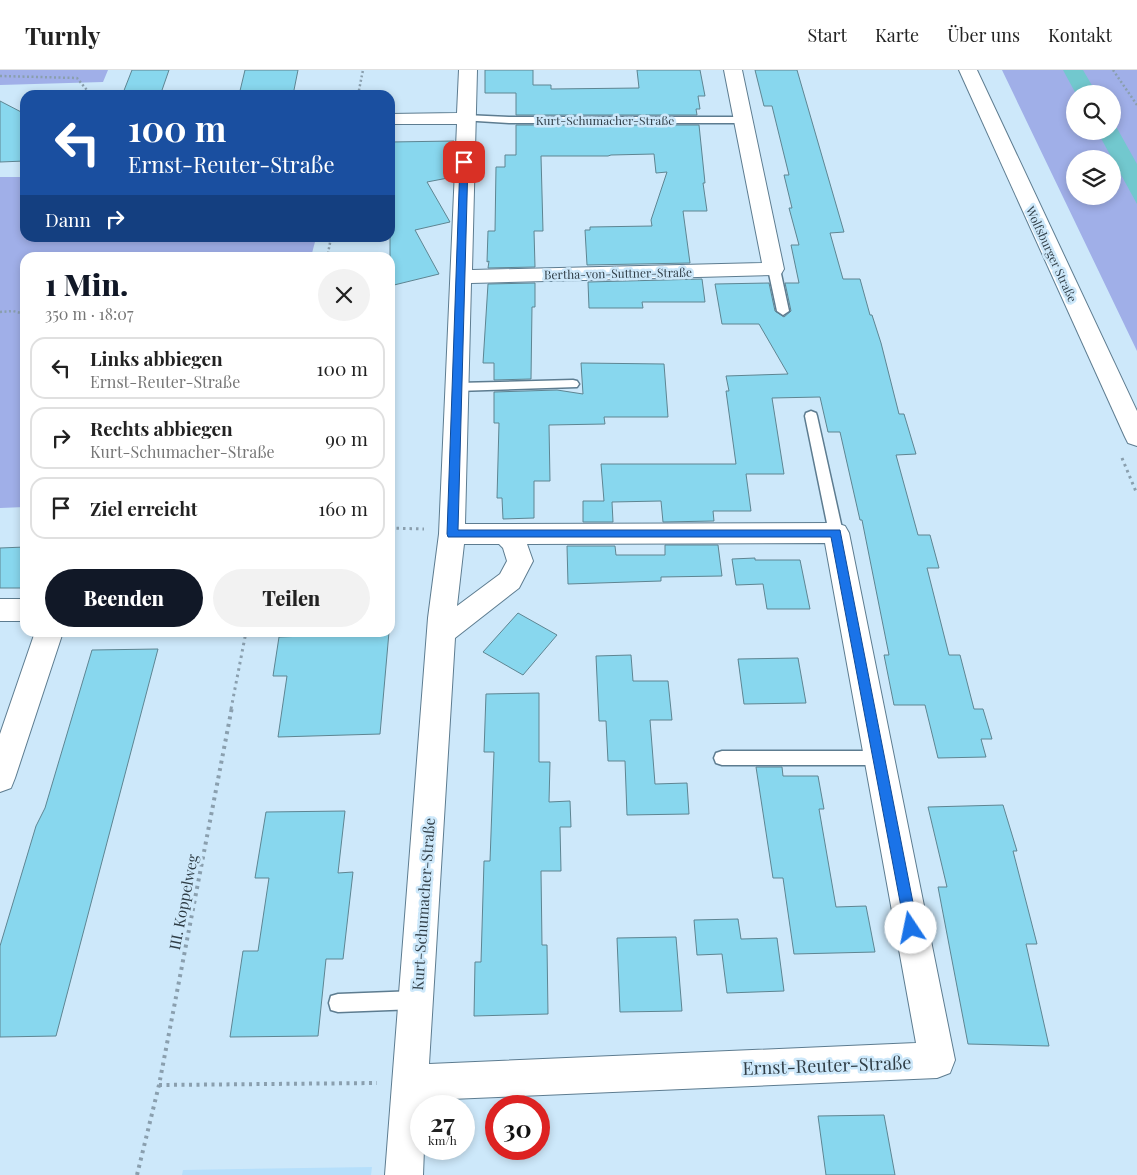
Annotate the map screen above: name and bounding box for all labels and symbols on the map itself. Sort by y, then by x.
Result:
street label: Kurt-Schumacher-Straße [536,112,674,128]
pin [443,141,485,183]
street label: Wolfsburger Straße [1022,203,1081,304]
street label: Bertha-von-Suttner-Straße [544,264,692,282]
street label: Kurt-Schumacher-Straße [407,817,439,991]
street label: III. Koppelweg [164,852,202,952]
position arrow [884,901,936,953]
street label: Ernst-Reuter-Straße [742,1050,912,1080]
speed limit sign: 30 [485,1095,550,1160]

